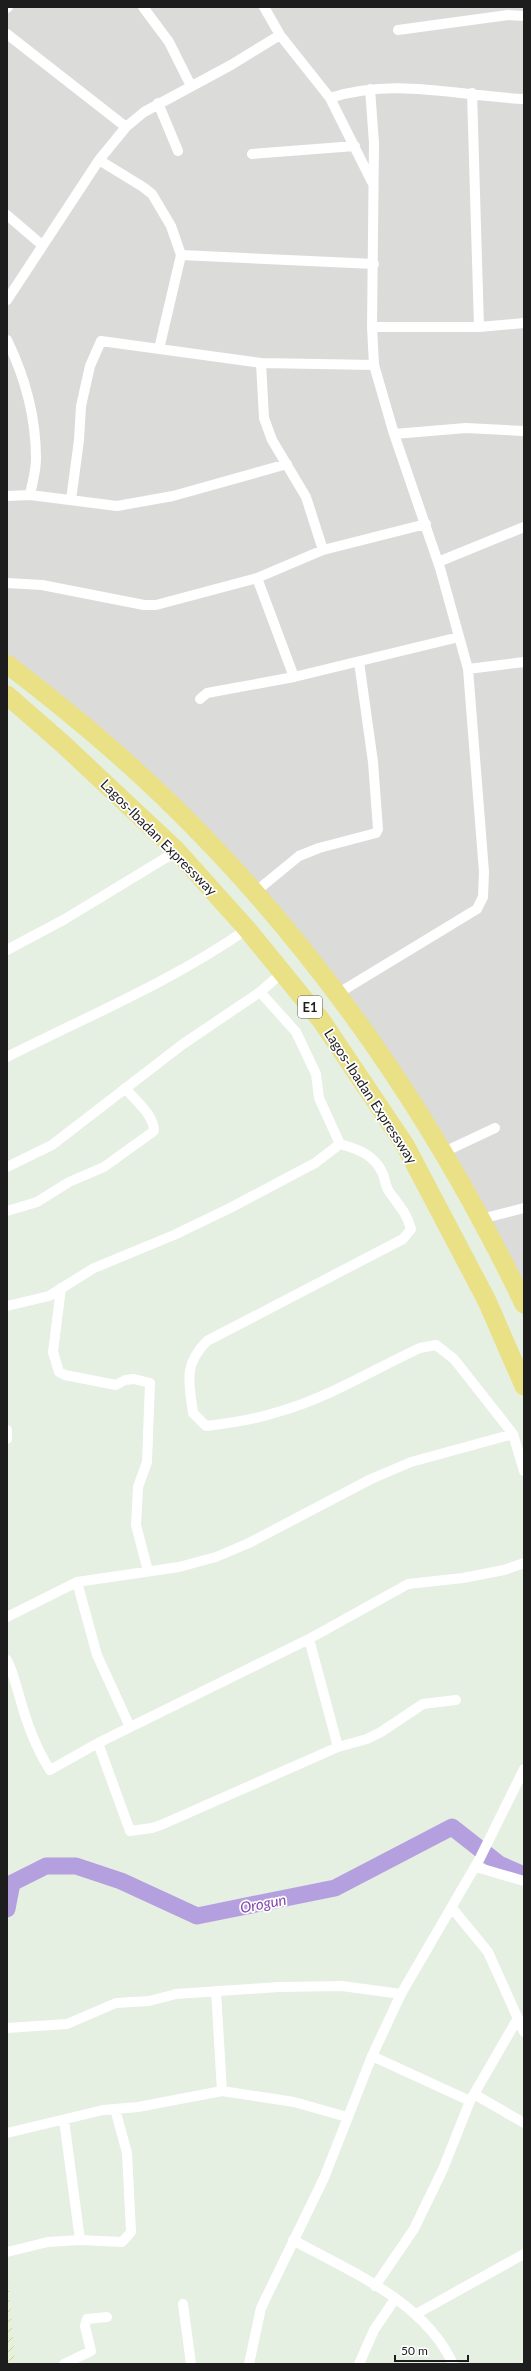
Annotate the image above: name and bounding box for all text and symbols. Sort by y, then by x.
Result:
street label: Lagos-Ibadan Expressway [97,775,221,899]
road number: E1 [298,996,322,1018]
street label: Lagos-Ibadan Expressway [321,1025,421,1167]
water label: Orogun [238,1890,288,1916]
scale bar [395,2337,468,2363]
text: 50 m [401,2343,428,2358]

